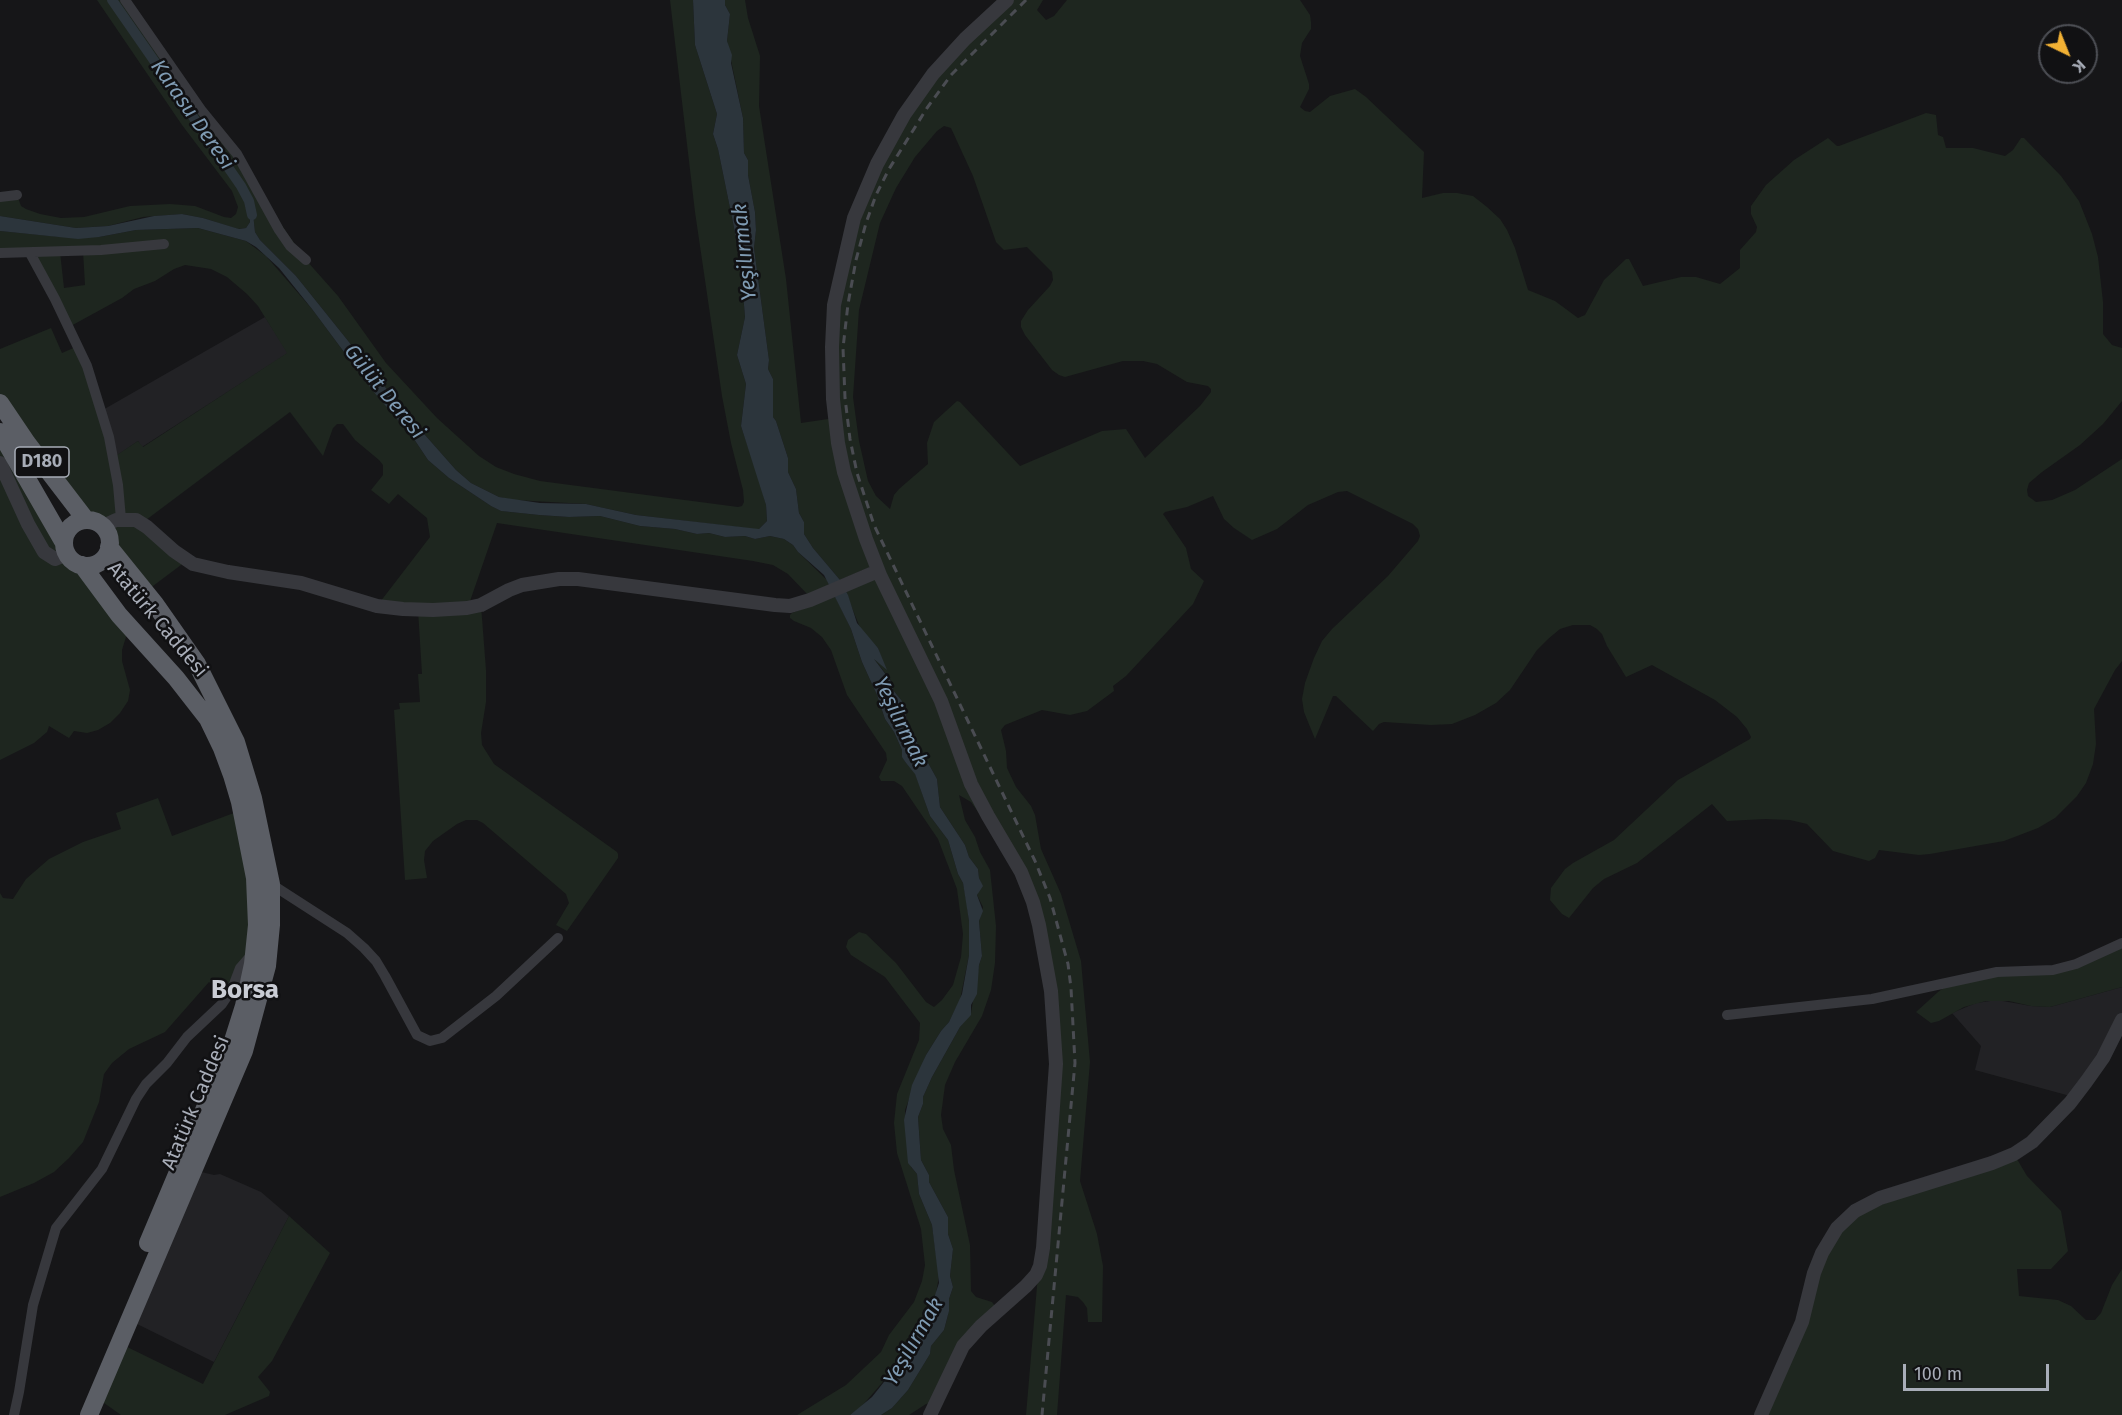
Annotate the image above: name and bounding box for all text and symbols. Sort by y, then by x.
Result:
north arrow [2038,24,2098,84]
water label: Karasu Deresi [145,55,239,175]
text: K [2069,56,2089,76]
water label: Yeşilırmak [727,202,763,302]
water label: Gülüt Deresi [338,340,430,444]
road number: D180 [15,447,69,477]
street label: Atatürk Caddesi [102,557,212,683]
water label: Yeşilırmak [867,673,933,771]
district label: Borsa [211,975,279,1007]
street label: Atatürk Caddesi [157,1032,235,1174]
water label: Yeşilırmak [879,1293,949,1391]
scale bar [1906,1352,2052,1390]
text: 100 m [1914,1363,1962,1385]

